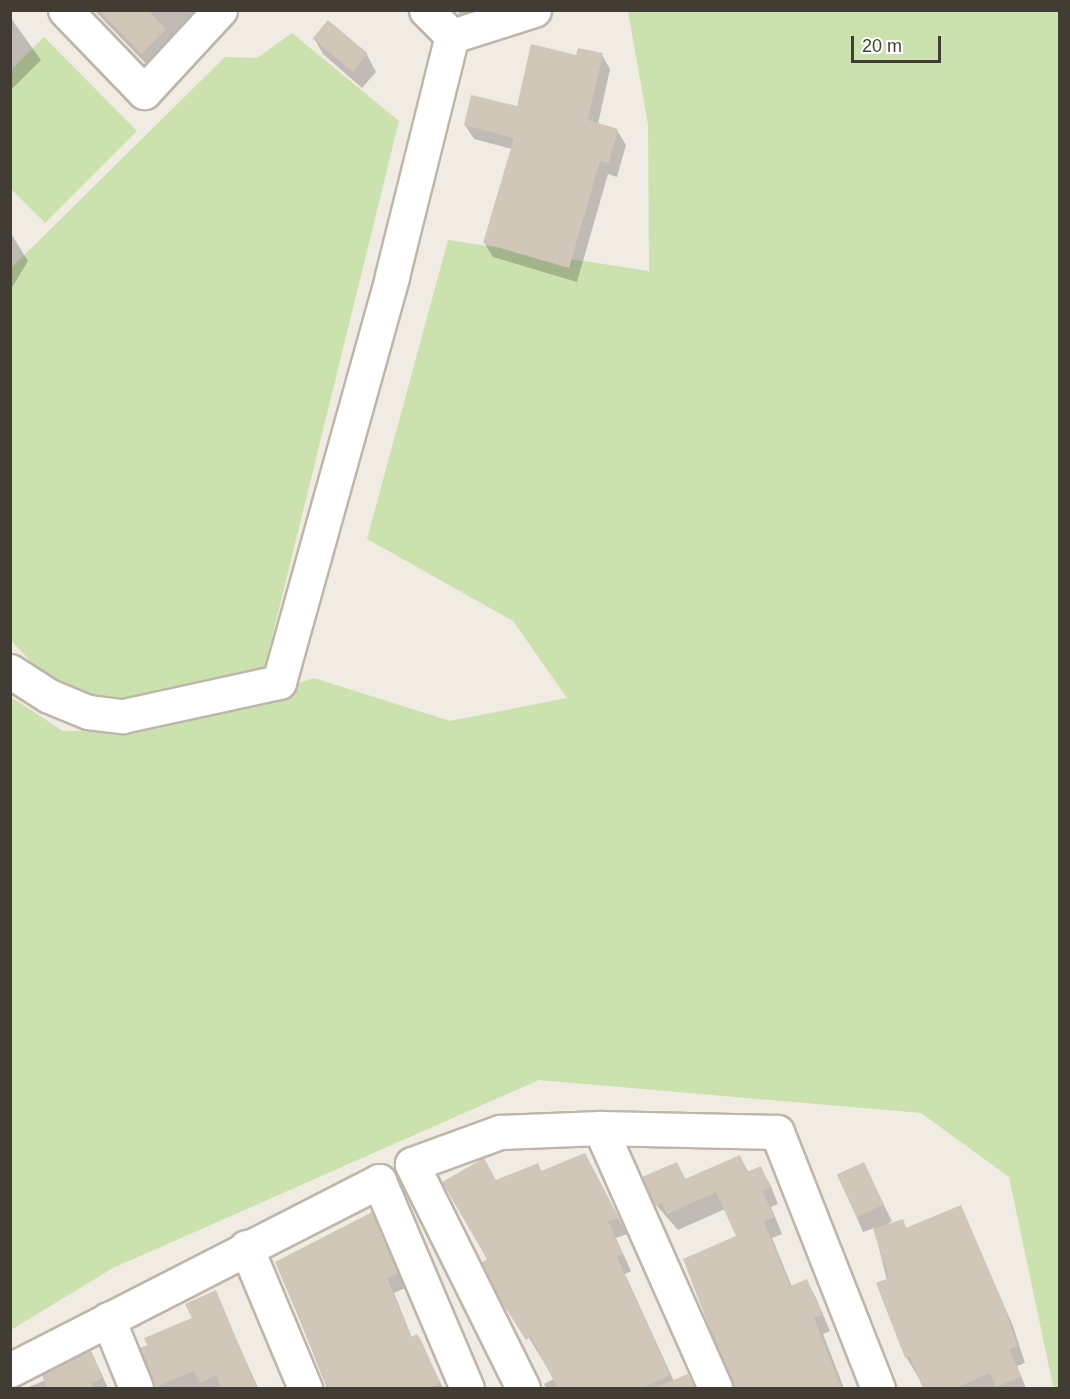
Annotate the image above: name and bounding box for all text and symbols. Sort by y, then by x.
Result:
scale bar [854,24,944,62]
text: 20 m [862,36,902,56]

